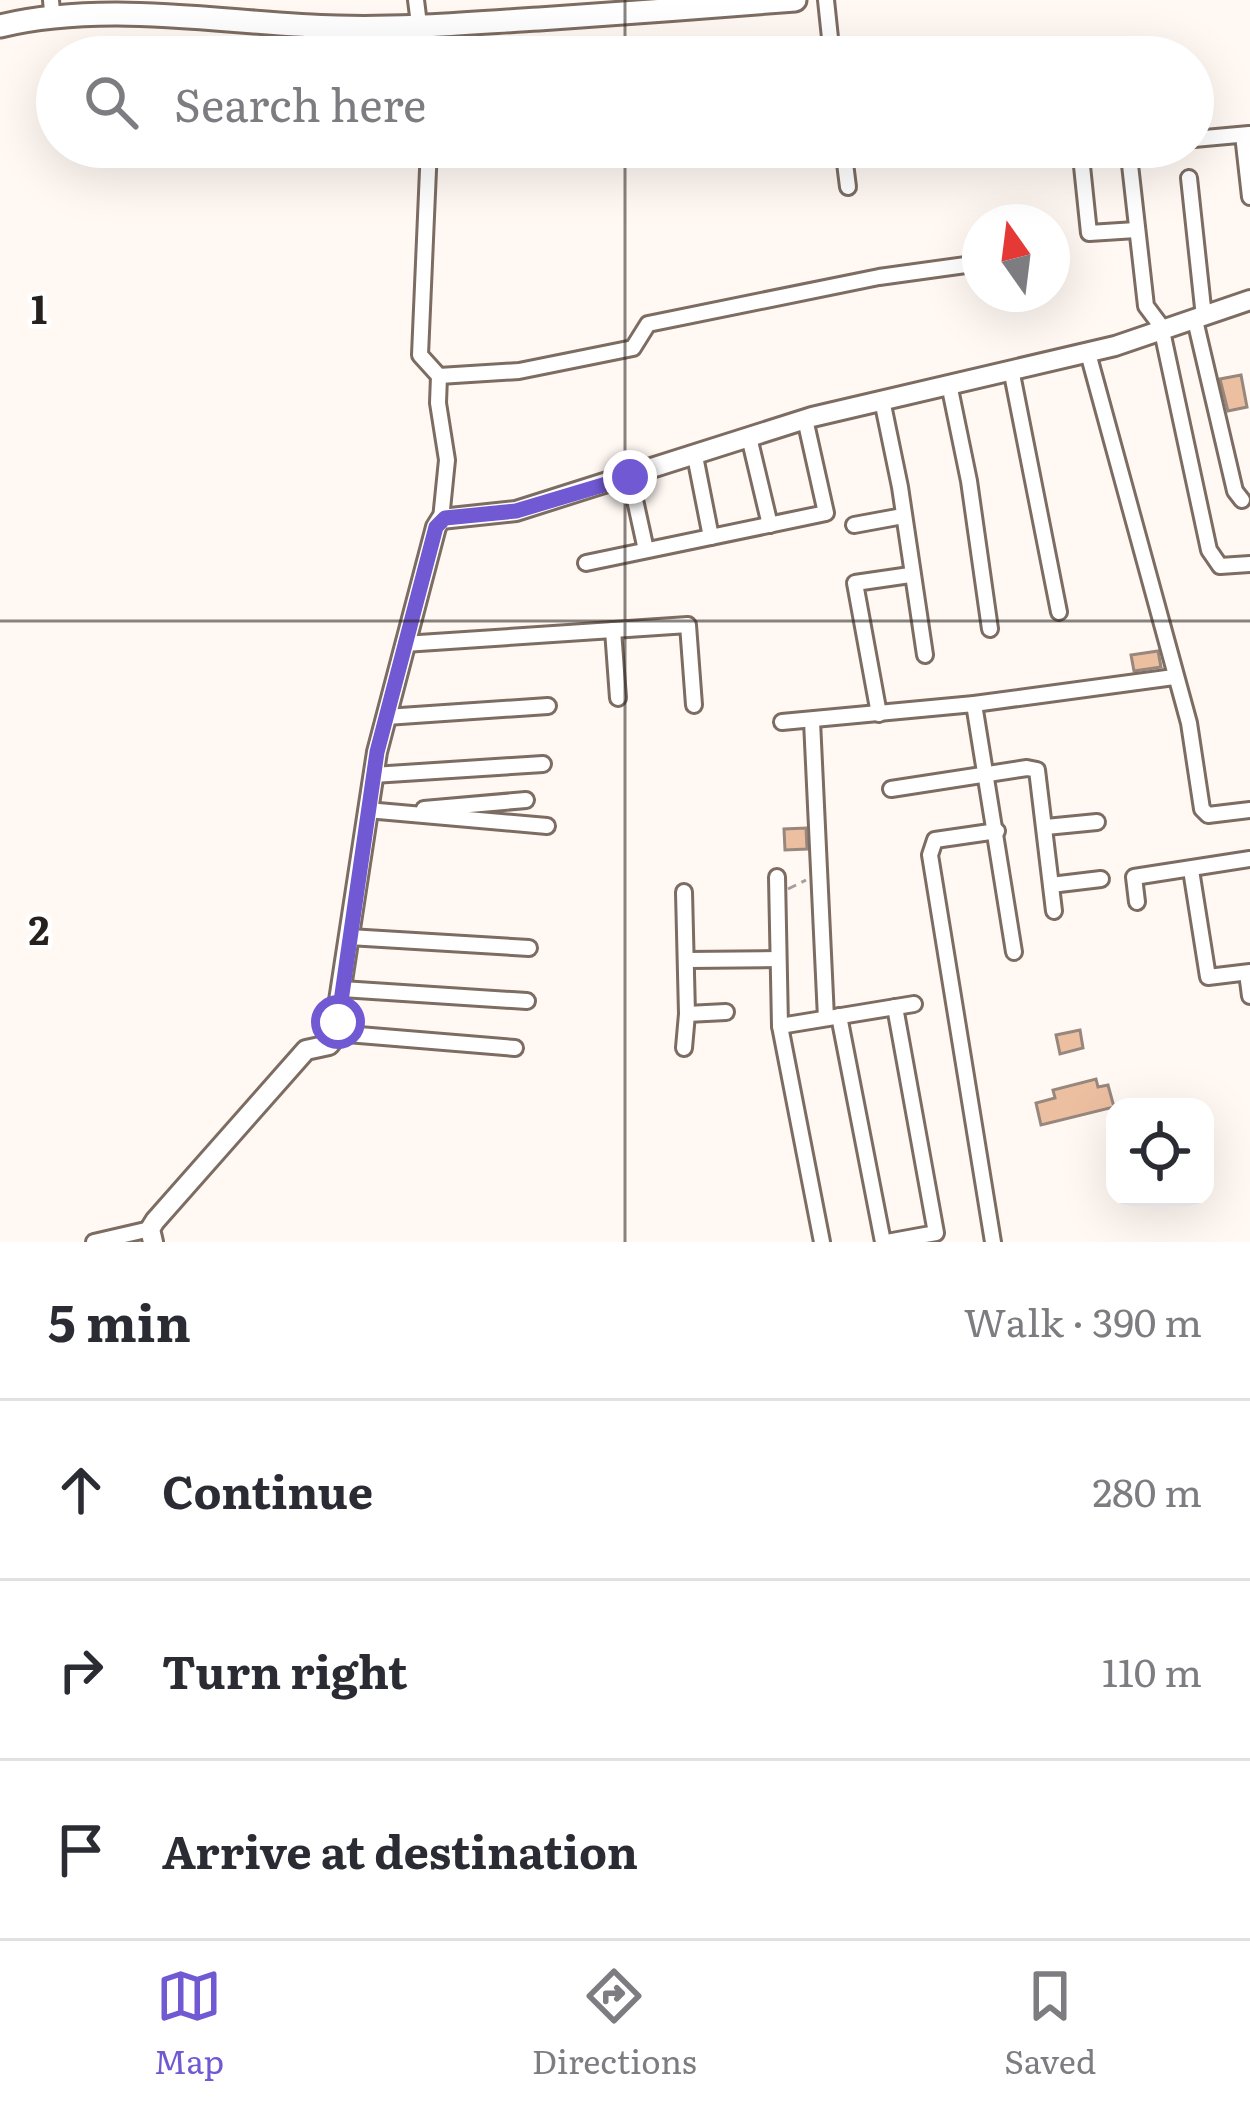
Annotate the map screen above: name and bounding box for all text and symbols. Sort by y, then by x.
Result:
search box [36,36,1214,168]
icon: search [78,69,144,135]
text: Search here [174,69,426,136]
north arrow [962,204,1070,312]
text: 1 [31,278,47,336]
route end [603,450,657,504]
text: 2 [29,899,49,957]
route start [311,995,365,1049]
map controls [1106,1098,1214,1206]
button: locate [1106,1098,1214,1206]
text: 5 min [48,1282,191,1358]
text: Walk · 390 m [964,1291,1202,1349]
text: Continue [162,1456,373,1523]
icon: ahead [48,1457,114,1523]
text: 280 m [1093,1461,1202,1519]
text: Turn right [162,1636,408,1703]
icon: right [48,1637,114,1703]
text: 110 m [1102,1641,1202,1699]
text: Arrive at destination [162,1816,638,1883]
icon: arrive [48,1817,114,1883]
tab: Map [154,1963,224,2084]
tab: Directions [532,1963,697,2084]
tab: Saved [1004,1963,1096,2084]

